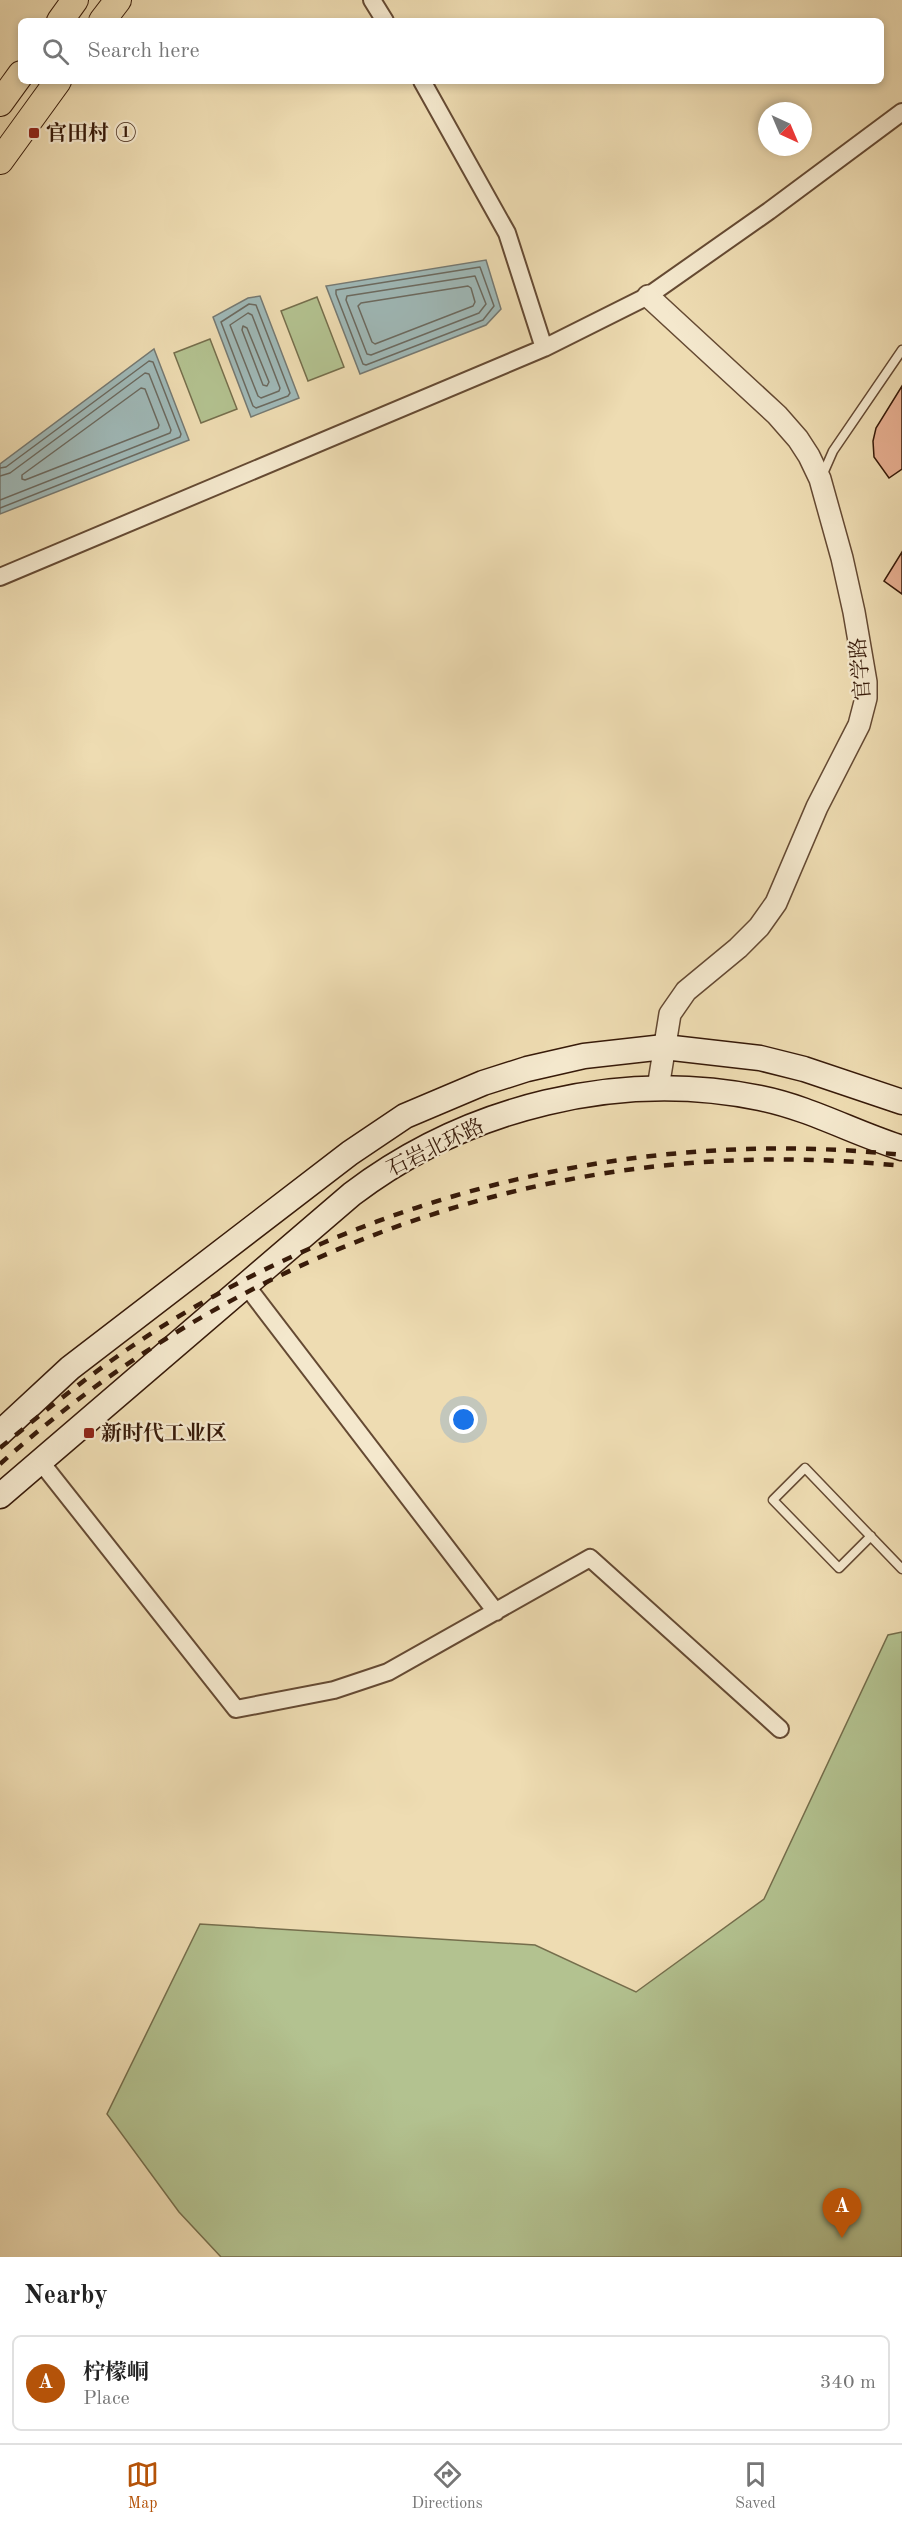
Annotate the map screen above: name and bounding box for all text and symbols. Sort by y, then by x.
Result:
search box [18,18,884,84]
icon: search [39,35,72,68]
text: Search here [87,40,200,62]
north arrow [758,102,812,156]
place label: 官田村 ① [46,122,136,145]
marker: 官田村 ① [27,126,41,140]
street label: 官学路 [846,637,875,701]
street label: 石岩北环路 [383,1114,487,1181]
your location [449,1405,478,1434]
place label: 新时代工业区 [101,1422,227,1445]
marker: 新时代工业区 [82,1426,96,1440]
pin: A [822,2188,862,2238]
text: Nearby [24,2283,108,2309]
text: 柠檬峒 [83,2362,149,2384]
text: A [38,2373,53,2393]
text: 340 m [820,2373,876,2393]
text: Place [83,2389,130,2409]
tab: Map [126,2458,159,2514]
tab: Directions [412,2458,483,2514]
tab: Saved [735,2458,776,2514]

